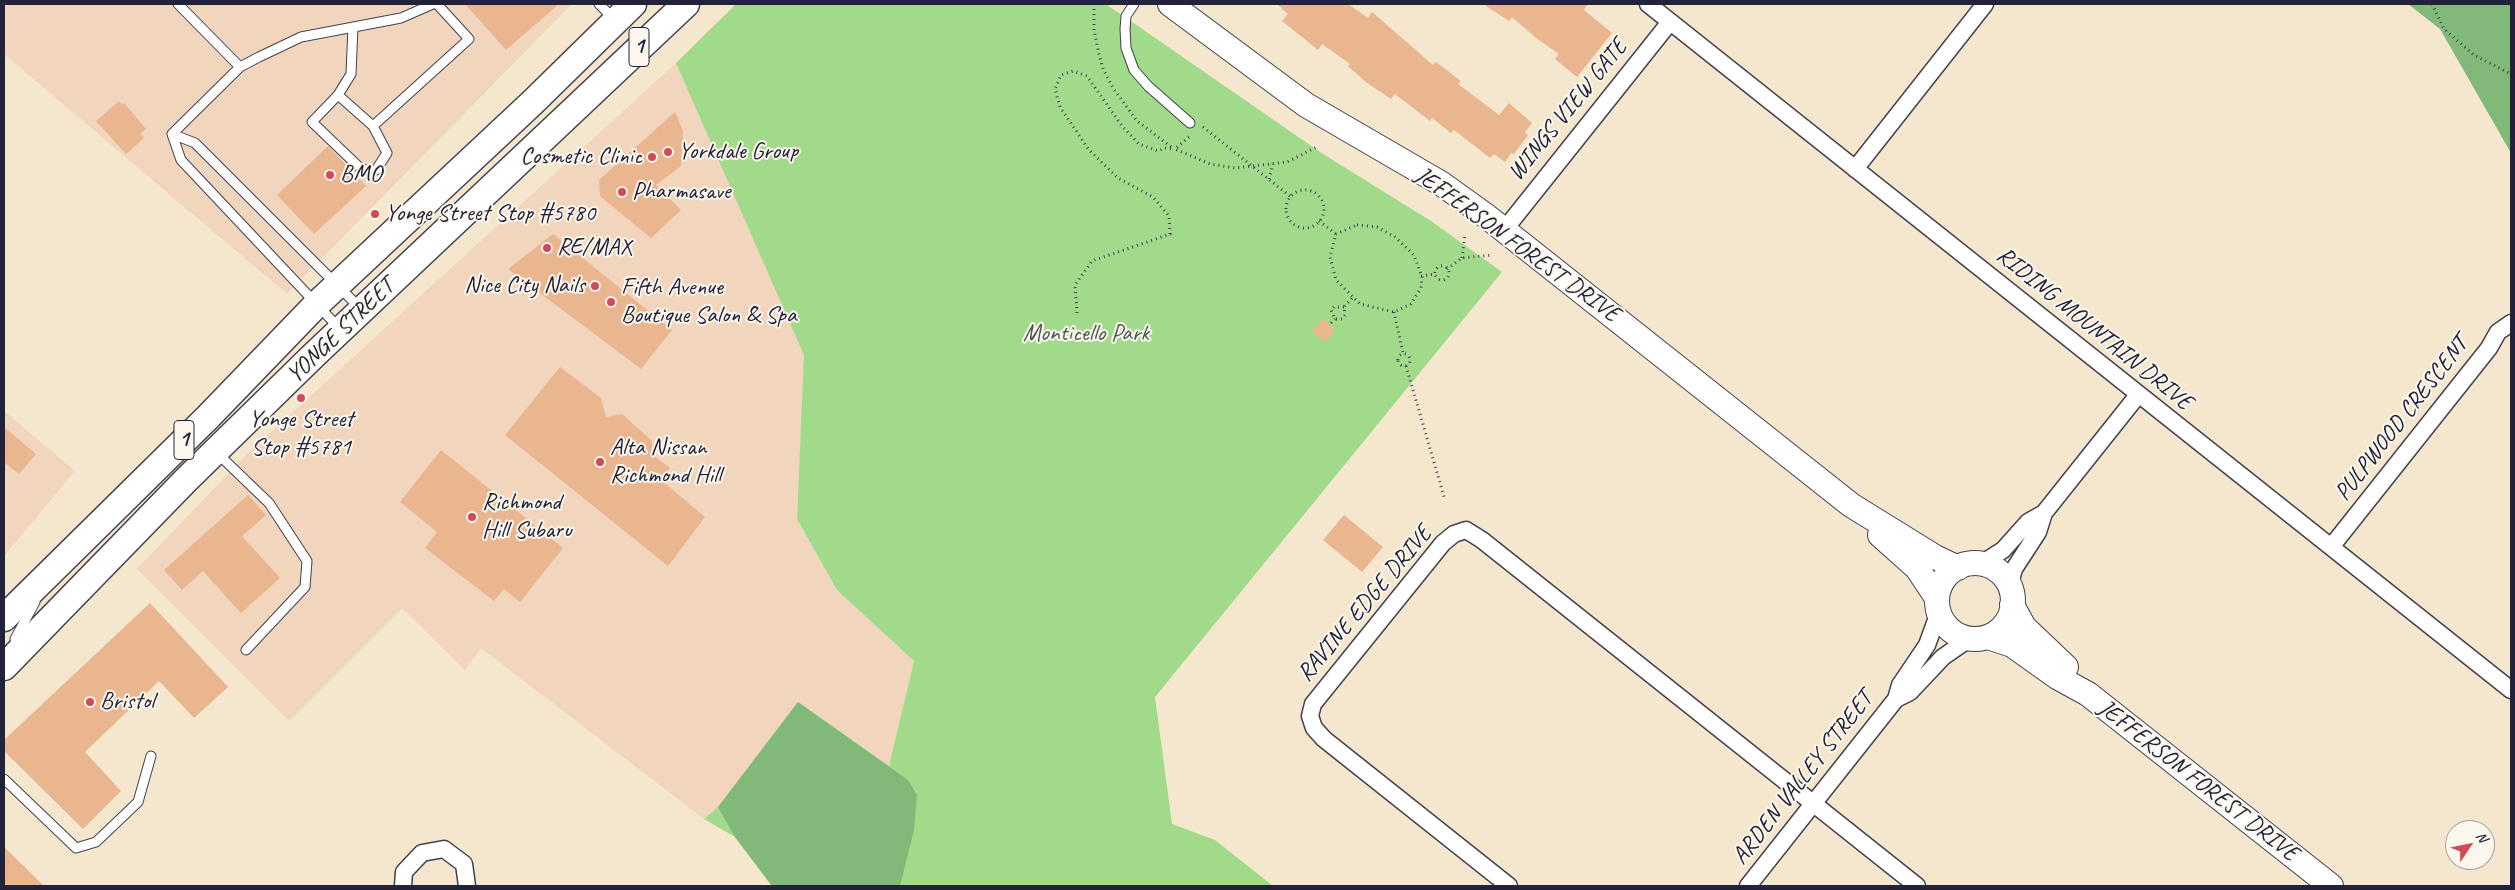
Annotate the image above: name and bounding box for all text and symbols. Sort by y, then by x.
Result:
road number: 1 [629,28,649,66]
street label: WINGS VIEW GATE [1502,33,1634,187]
place label: Yorkdale Group [678,138,798,166]
place label: Cosmetic Clinic [521,143,642,171]
marker: Yorkdale Group [662,146,674,158]
marker: Cosmetic Clinic [646,151,658,163]
place label: BMO [340,161,382,189]
street label: JEFFERSON FOREST DRIVE [1409,161,1625,329]
marker: BMO [324,169,336,181]
place label: Pharmasave [632,178,730,206]
marker: Pharmasave [616,186,628,198]
place label: Yonge Street Stop #5780 [385,200,595,228]
marker: Yonge Street Stop #5780 [369,208,381,220]
place label: RE/MAX [557,234,632,262]
street label: RIDING MOUNTAIN DRIVE [1990,241,2198,417]
marker: RE/MAX [541,242,553,254]
street label: YONGE STREET [281,272,401,390]
place label: Nice City Nails [464,272,585,300]
place label: Fifth Avenue Boutique Salon & Spa [621,274,796,330]
marker: Nice City Nails [589,280,601,292]
marker: Fifth Avenue Boutique Salon & Spa [605,296,617,308]
park label: Monticello Park [1023,320,1149,348]
street label: PULPWOOD CRESCENT [2329,331,2475,507]
marker: Yonge Street Stop #5781 [295,392,307,404]
place label: Yonge Street Stop #5781 [249,406,353,462]
road number: 1 [174,420,194,460]
place label: Alta Nissan Richmond Hill [610,434,721,490]
marker: Alta Nissan Richmond Hill [594,456,606,468]
place label: Richmond Hill Subaru [482,489,572,545]
marker: Richmond Hill Subaru [466,511,478,523]
street label: RAVINE EDGE DRIVE [1291,520,1439,688]
street label: ARDEN VALLEY STREET [1726,686,1880,870]
place label: Bristol [100,688,154,716]
street label: JEFFERSON FOREST DRIVE [2092,694,2304,868]
marker: Bristol [84,696,96,708]
north arrow [2445,820,2495,870]
text: N [2473,829,2491,845]

